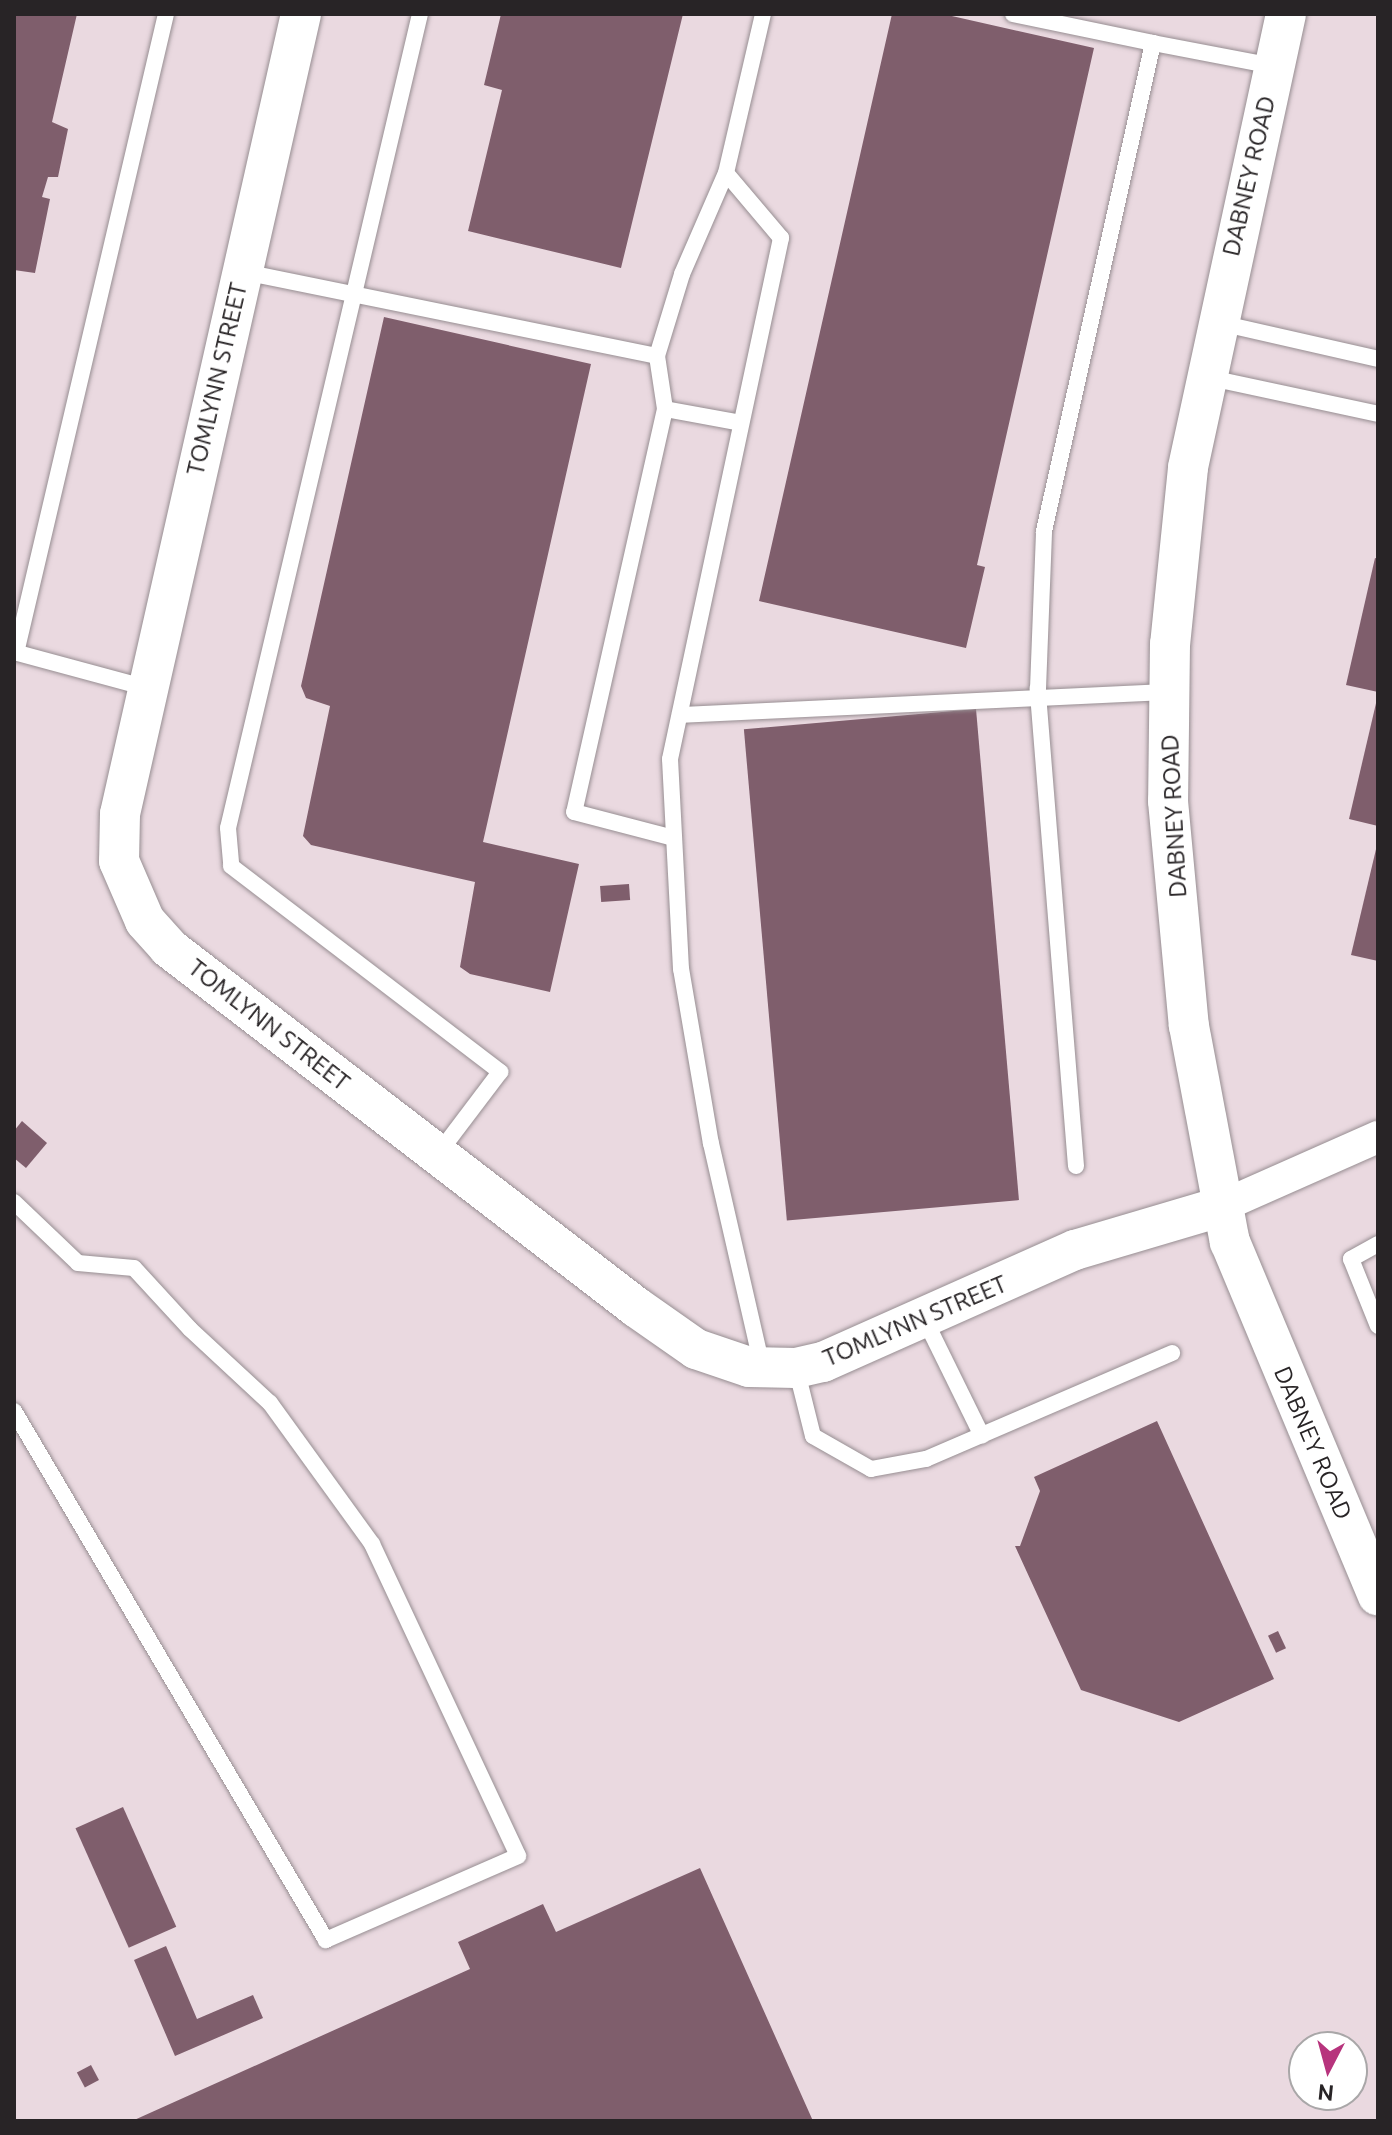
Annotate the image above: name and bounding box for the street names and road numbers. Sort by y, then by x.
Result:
street label: DABNEY ROAD [1217,93,1281,259]
street label: TOMLYNN STREET [181,280,253,478]
street label: DABNEY ROAD [1155,734,1193,898]
street label: TOMLYNN STREET [183,953,355,1097]
street label: TOMLYNN STREET [819,1269,1011,1373]
street label: DABNEY ROAD [1268,1362,1358,1524]

